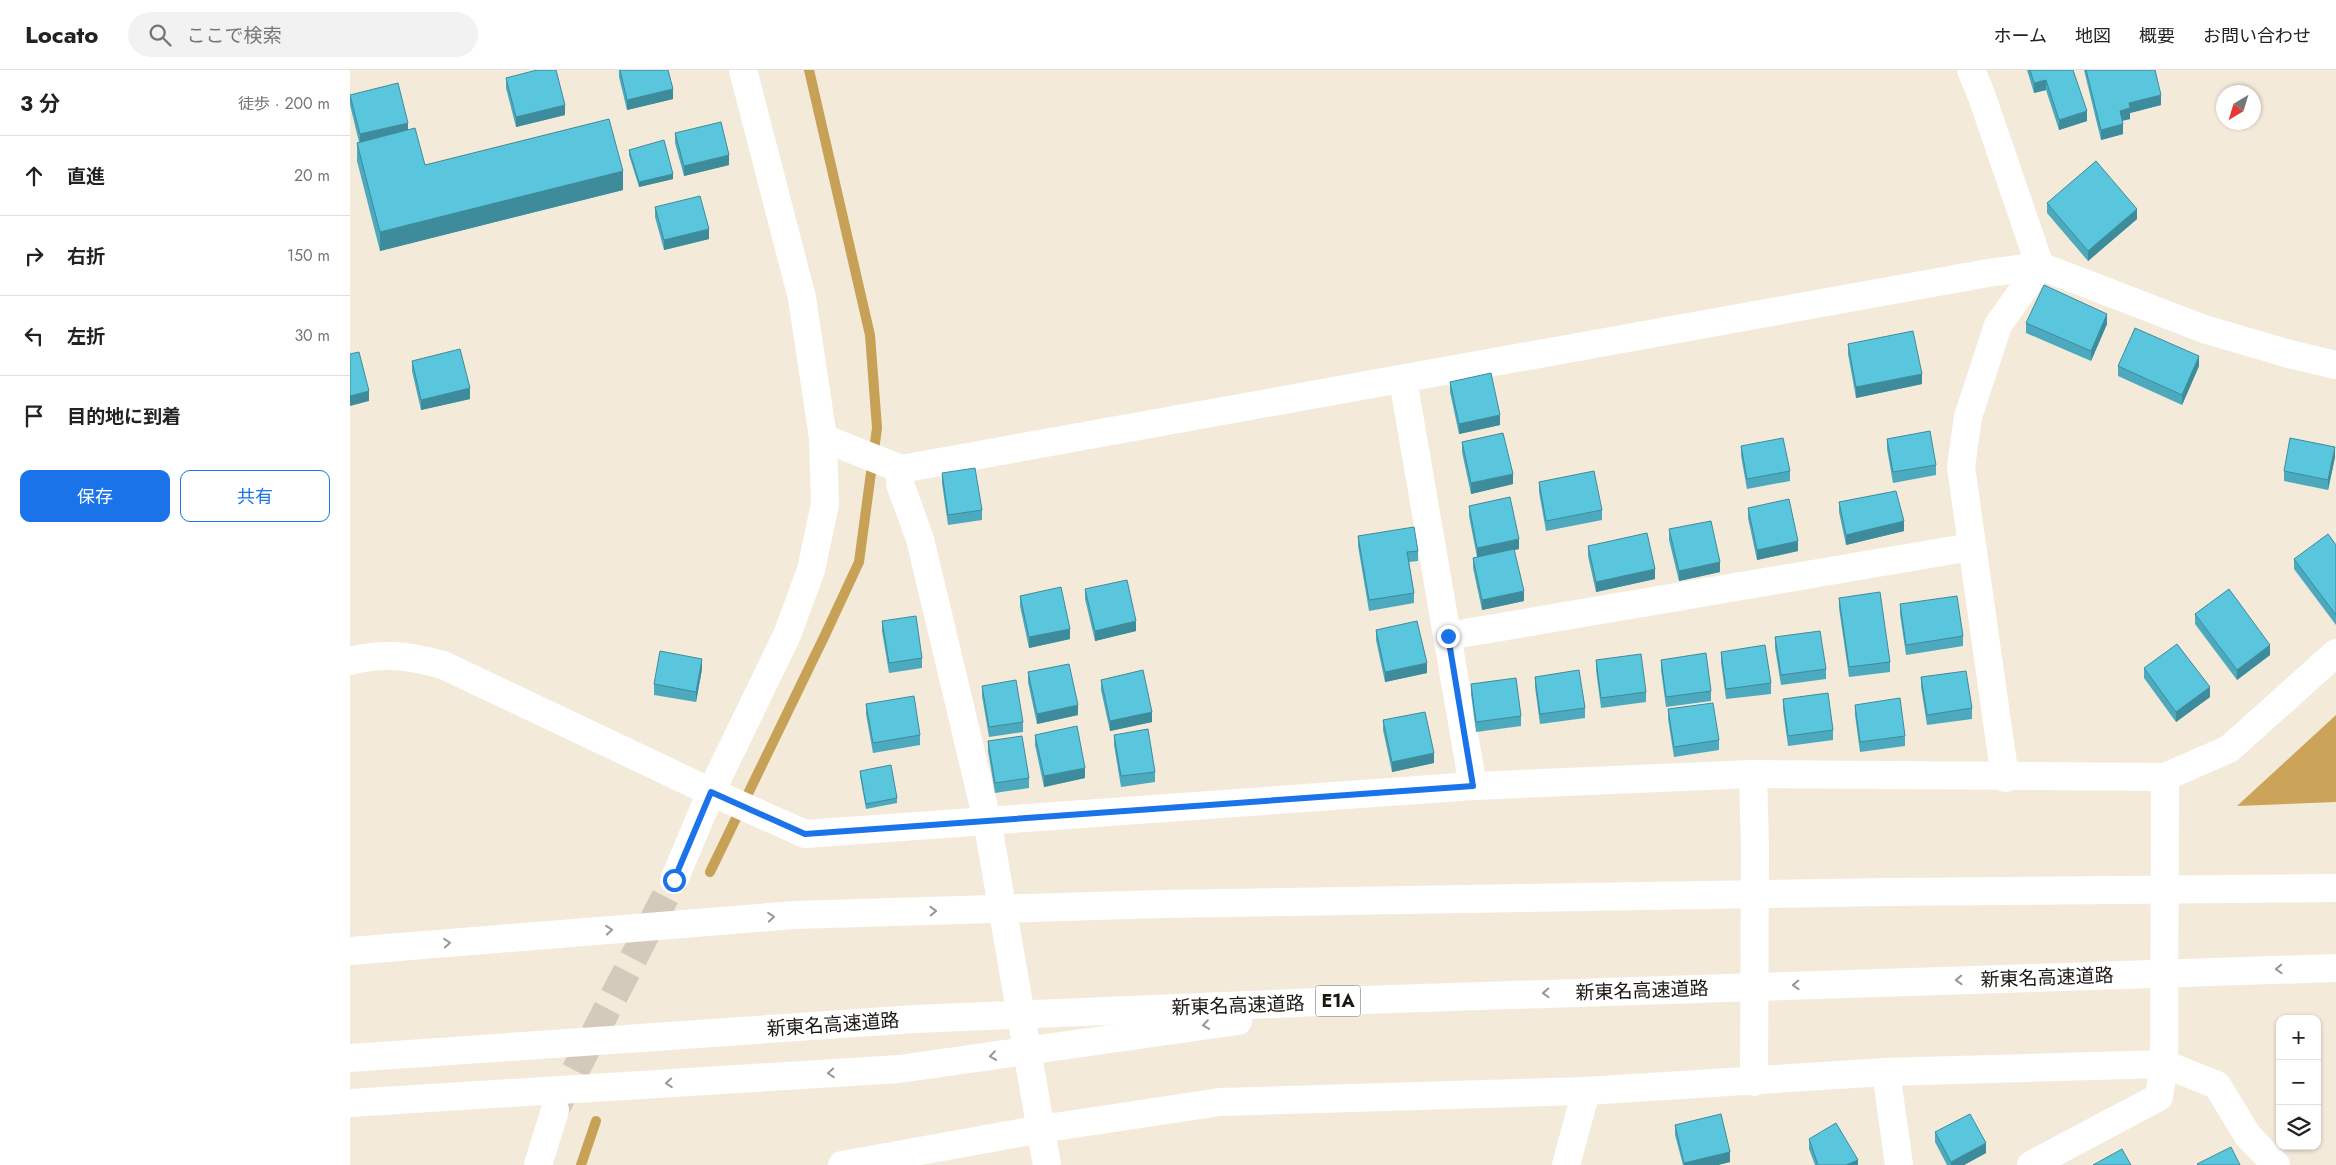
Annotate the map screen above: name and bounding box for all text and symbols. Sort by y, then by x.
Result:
search box [128,12,478,57]
text: Locato [25,17,98,52]
icon: search [146,21,174,49]
text: ここで検索 [186,22,281,49]
text: ホーム [1994,23,2047,49]
text: 地図 [2075,23,2111,49]
text: 概要 [2139,23,2175,49]
text: お問い合わせ [2203,23,2311,49]
north arrow [2216,85,2261,130]
text: 3 分 [20,89,60,119]
text: 徒歩 · 200 m [238,92,330,115]
icon: ahead [20,162,48,190]
text: 直進 [67,163,105,190]
text: 20 m [294,164,330,187]
icon: right [20,242,48,270]
text: 右折 [67,243,105,270]
text: 150 m [287,244,330,267]
icon: left [20,322,48,350]
text: 左折 [67,323,105,350]
text: 30 m [294,324,330,347]
icon: arrive [20,402,48,430]
text: 目的地に到着 [67,403,181,430]
button: 保存 [20,470,170,522]
button: 共有 [180,470,330,522]
route end [1437,625,1460,648]
route start [663,869,686,892]
one-way arrow [930,906,937,916]
one-way arrow [767,912,775,923]
one-way arrow [605,925,613,936]
one-way arrow [443,937,451,948]
street label: 新東名高速道路 [1980,962,2114,993]
one-way arrow [2274,964,2282,975]
street label: 新東名高速道路 [1575,975,1709,1006]
one-way arrow [1954,975,1962,985]
one-way arrow [1792,980,1800,991]
road number: E1A [1316,986,1360,1016]
one-way arrow [1542,988,1550,999]
street label: 新東名高速道路 [1171,990,1305,1021]
street label: 新東名高速道路 [766,1006,900,1043]
map controls [2276,1015,2321,1150]
button: + [2276,1015,2321,1060]
one-way arrow [1201,1020,1210,1030]
one-way arrow [988,1050,996,1061]
button: − [2276,1060,2321,1105]
one-way arrow [827,1068,835,1079]
one-way arrow [665,1078,673,1089]
button: layers [2276,1105,2321,1150]

